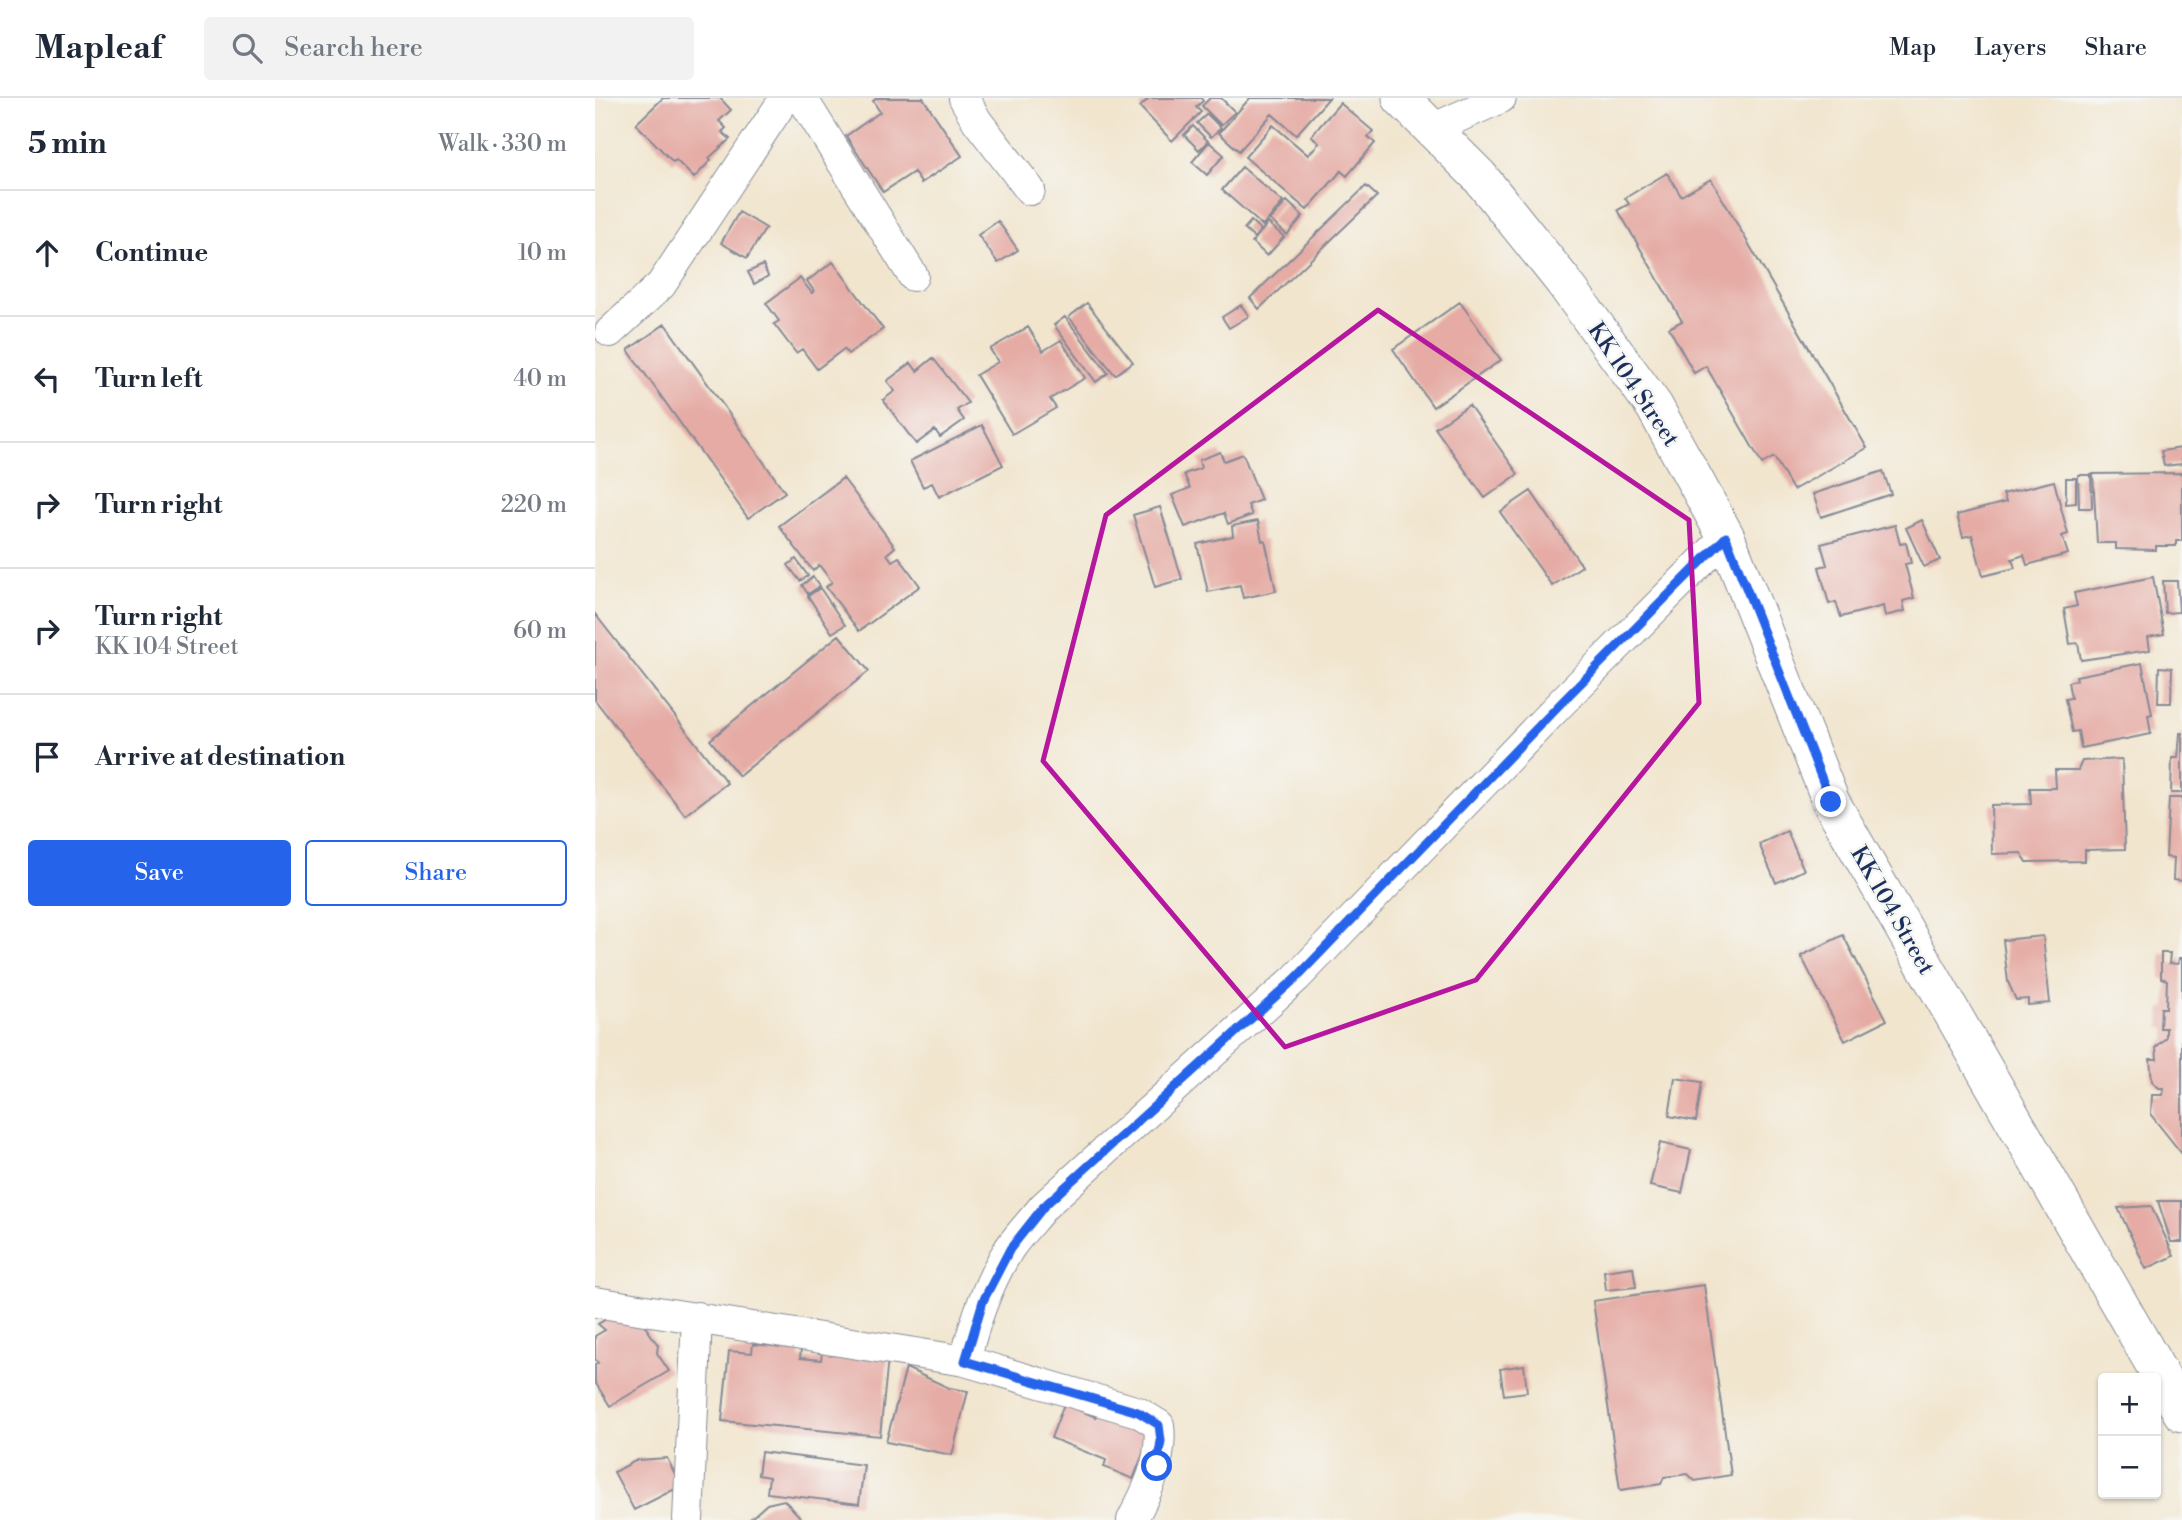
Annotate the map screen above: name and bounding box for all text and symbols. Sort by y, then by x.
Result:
search box [204,17,694,80]
text: Mapleaf [35,28,162,69]
icon: search [228,29,266,67]
text: Search here [284,32,423,64]
text: Map [1889,33,1936,63]
text: Layers [1974,33,2046,63]
text: Share [2084,33,2147,63]
text: 5 min [28,125,107,163]
text: Walk · 330 m [438,130,567,158]
icon: ahead [28,234,66,272]
text: Continue [95,237,208,269]
text: 10 m [518,239,567,267]
street label: KK 104 Street [1581,317,1685,452]
icon: left [28,360,66,398]
text: Turn left [95,363,203,395]
text: 40 m [513,365,567,393]
icon: right [28,486,66,524]
text: Turn right [95,489,223,521]
text: 220 m [501,491,567,519]
text: Turn right [95,601,223,633]
icon: right [28,612,66,650]
text: 60 m [513,617,567,645]
text: KK 104 Street [95,633,239,661]
icon: arrive [28,738,66,776]
text: Arrive at destination [95,741,345,773]
route end [1815,786,1846,817]
button: Save [28,840,291,906]
button: Share [305,840,567,906]
street label: KK 104 Street [1844,841,1940,980]
map controls [2098,1373,2161,1499]
button: + [2098,1373,2161,1436]
button: − [2098,1436,2161,1499]
route start [1141,1450,1172,1481]

